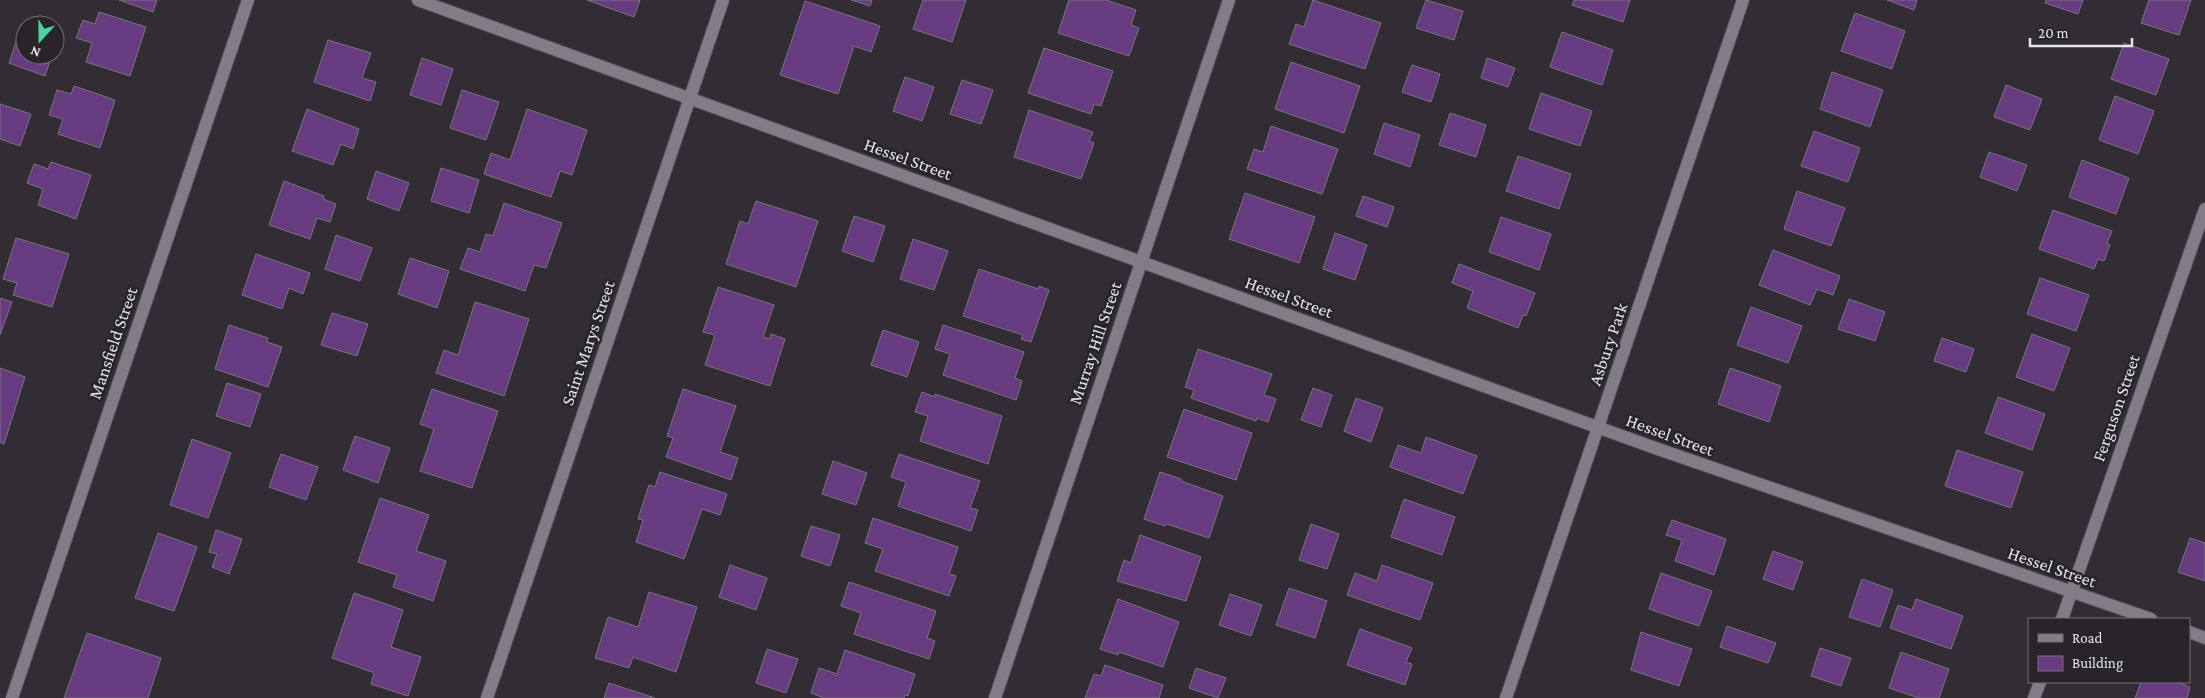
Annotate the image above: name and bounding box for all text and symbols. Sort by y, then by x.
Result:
north arrow [15,15,65,65]
scale bar [2030,15,2132,47]
text: 20 m [2038,25,2069,41]
text: N [28,43,43,61]
street label: Hessel Street [861,134,956,184]
street label: Hessel Street [1242,272,1337,322]
street label: Saint Marys Street [557,277,619,408]
street label: Murray Hill Street [1065,278,1126,407]
street label: Mansfield Street [84,283,142,402]
street label: Asbury Park [1585,300,1632,388]
street label: Ferguson Street [2088,351,2144,464]
street label: Hessel Street [1623,410,1718,460]
street label: Hessel Street [2005,543,2100,592]
legend [2028,618,2190,683]
text: Road [2072,630,2103,646]
text: Building [2072,655,2123,672]

